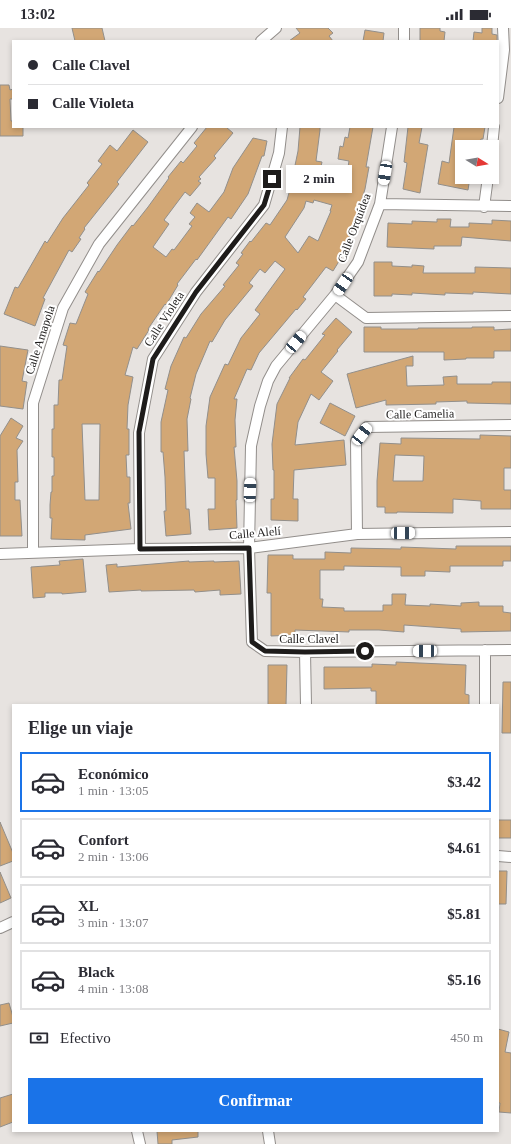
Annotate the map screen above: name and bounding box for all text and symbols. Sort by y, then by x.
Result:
text: 13:02 [20,6,55,22]
text: Calle Clavel [52,57,130,73]
text: Calle Violeta [52,95,134,111]
north arrow [455,140,499,184]
map controls [455,140,499,184]
car [377,160,393,186]
callout: 2 min [286,165,352,193]
route end [263,170,281,188]
text: 2 min [303,171,335,186]
street label: Calle Orquídea [334,191,374,265]
car [331,271,355,297]
street label: Calle Violeta [141,288,187,349]
street label: Calle Amapola [22,303,58,376]
car [284,329,308,355]
street label: Calle Camelia [386,406,455,422]
car [350,421,374,447]
car [244,478,256,502]
street label: Calle Alelí [229,524,282,542]
car [391,527,415,539]
street label: Calle Clavel [279,632,339,646]
route start [356,642,374,660]
car [413,645,437,657]
text: Elige un viaje [28,718,133,738]
icon: car [30,764,66,800]
text: Económico [78,766,149,782]
text: $3.42 [447,774,481,790]
text: 1 min · 13:05 [78,783,148,798]
icon: car [30,830,66,866]
text: Confort [78,832,129,848]
text: $4.61 [447,840,481,856]
text: 2 min · 13:06 [78,849,148,864]
icon: car [30,896,66,932]
text: XL [78,898,99,914]
text: $5.81 [447,906,481,922]
text: 3 min · 13:07 [78,915,148,930]
icon: car [30,962,66,998]
text: Black [78,964,115,980]
text: $5.16 [447,972,481,988]
text: 4 min · 13:08 [78,981,148,996]
icon: cash [28,1027,50,1049]
text: Efectivo [60,1030,111,1046]
text: 450 m [450,1030,483,1045]
button: Confirmar [28,1078,483,1124]

